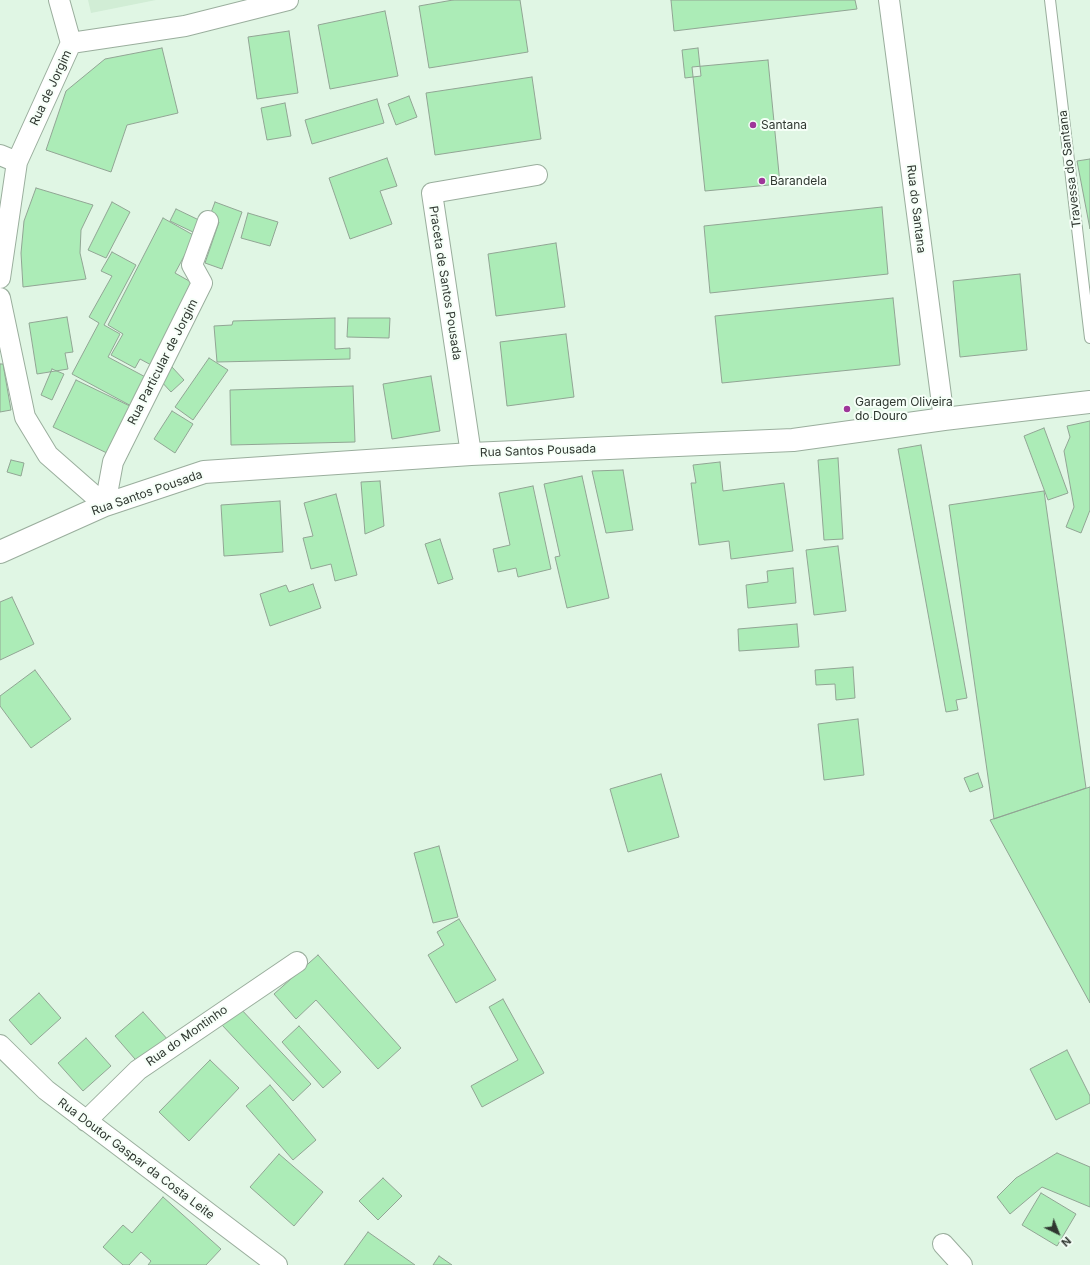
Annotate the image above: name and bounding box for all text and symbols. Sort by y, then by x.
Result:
street label: Rua de Jorgim [27,48,75,128]
street label: Travessa do Santana [1056,109,1084,229]
place label: Santana [761,118,807,132]
marker: Santana [748,120,758,130]
street label: Rua do Santana [903,164,929,254]
place label: Barandela [770,174,827,188]
marker: Barandela [757,176,767,186]
street label: Praceta de Santos Pousada [426,205,464,361]
street label: Rua Particular de Jorgim [125,297,201,427]
place label: Garagem Oliveira do Douro [855,395,953,423]
marker: Garagem Oliveira do Douro [842,404,852,414]
street label: Rua Santos Pousada [480,442,596,460]
street label: Rua Santos Pousada [90,467,204,519]
street label: Rua do Montinho [143,1003,231,1069]
street label: Rua Doutor Gaspar da Costa Leite [55,1095,217,1223]
north arrow [1038,1213,1078,1253]
text: N [1058,1234,1074,1250]

